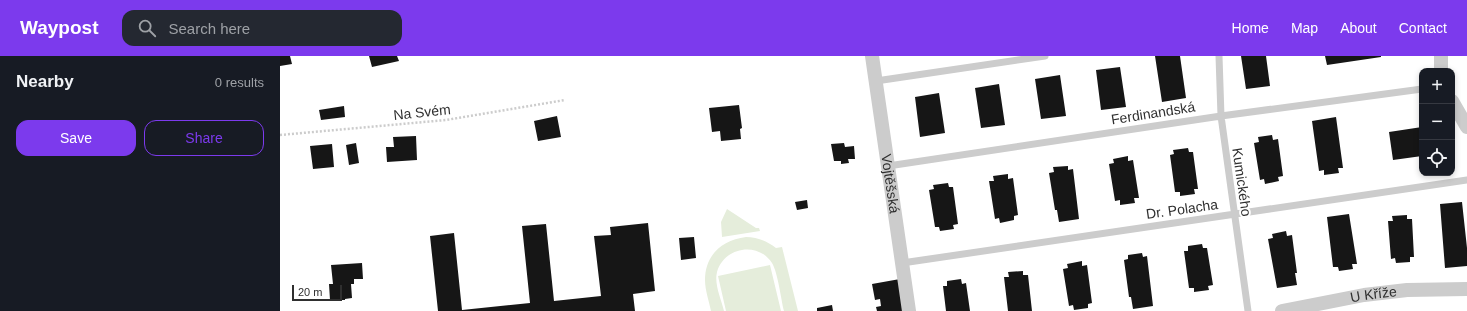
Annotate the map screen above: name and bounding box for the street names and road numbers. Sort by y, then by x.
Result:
street label: Ferdinandská [1110,98,1196,128]
street label: Na Svém [393,101,451,123]
street label: Kumického [1229,147,1255,218]
street label: Vojtěšská [878,153,903,215]
street label: Dr. Polacha [1145,196,1219,222]
street label: U Kříže [1349,283,1398,306]

